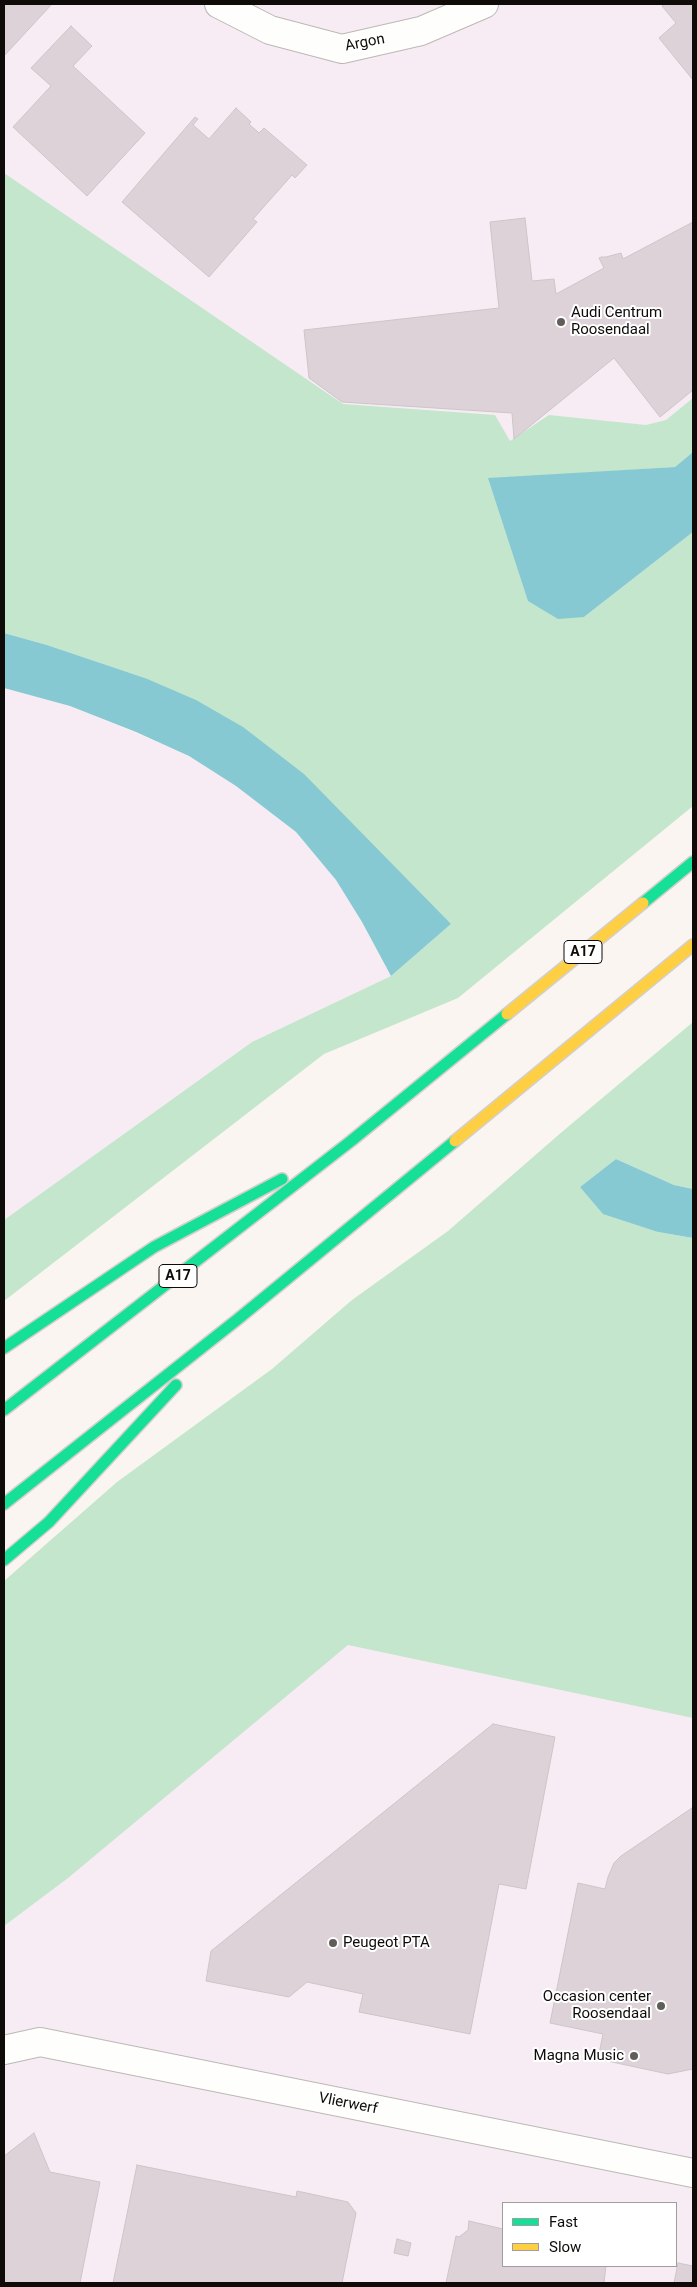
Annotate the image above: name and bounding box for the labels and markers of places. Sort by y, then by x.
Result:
place label: Audi Centrum Roosendaal [571,304,662,339]
marker: Audi Centrum Roosendaal [555,316,567,328]
place label: Peugeot PTA [343,1934,430,1952]
marker: Peugeot PTA [327,1937,339,1949]
place label: Occasion center Roosendaal [543,1988,651,2023]
marker: Occasion center Roosendaal [655,2000,667,2012]
place label: Magna Music [534,2047,624,2065]
marker: Magna Music [628,2050,640,2062]

